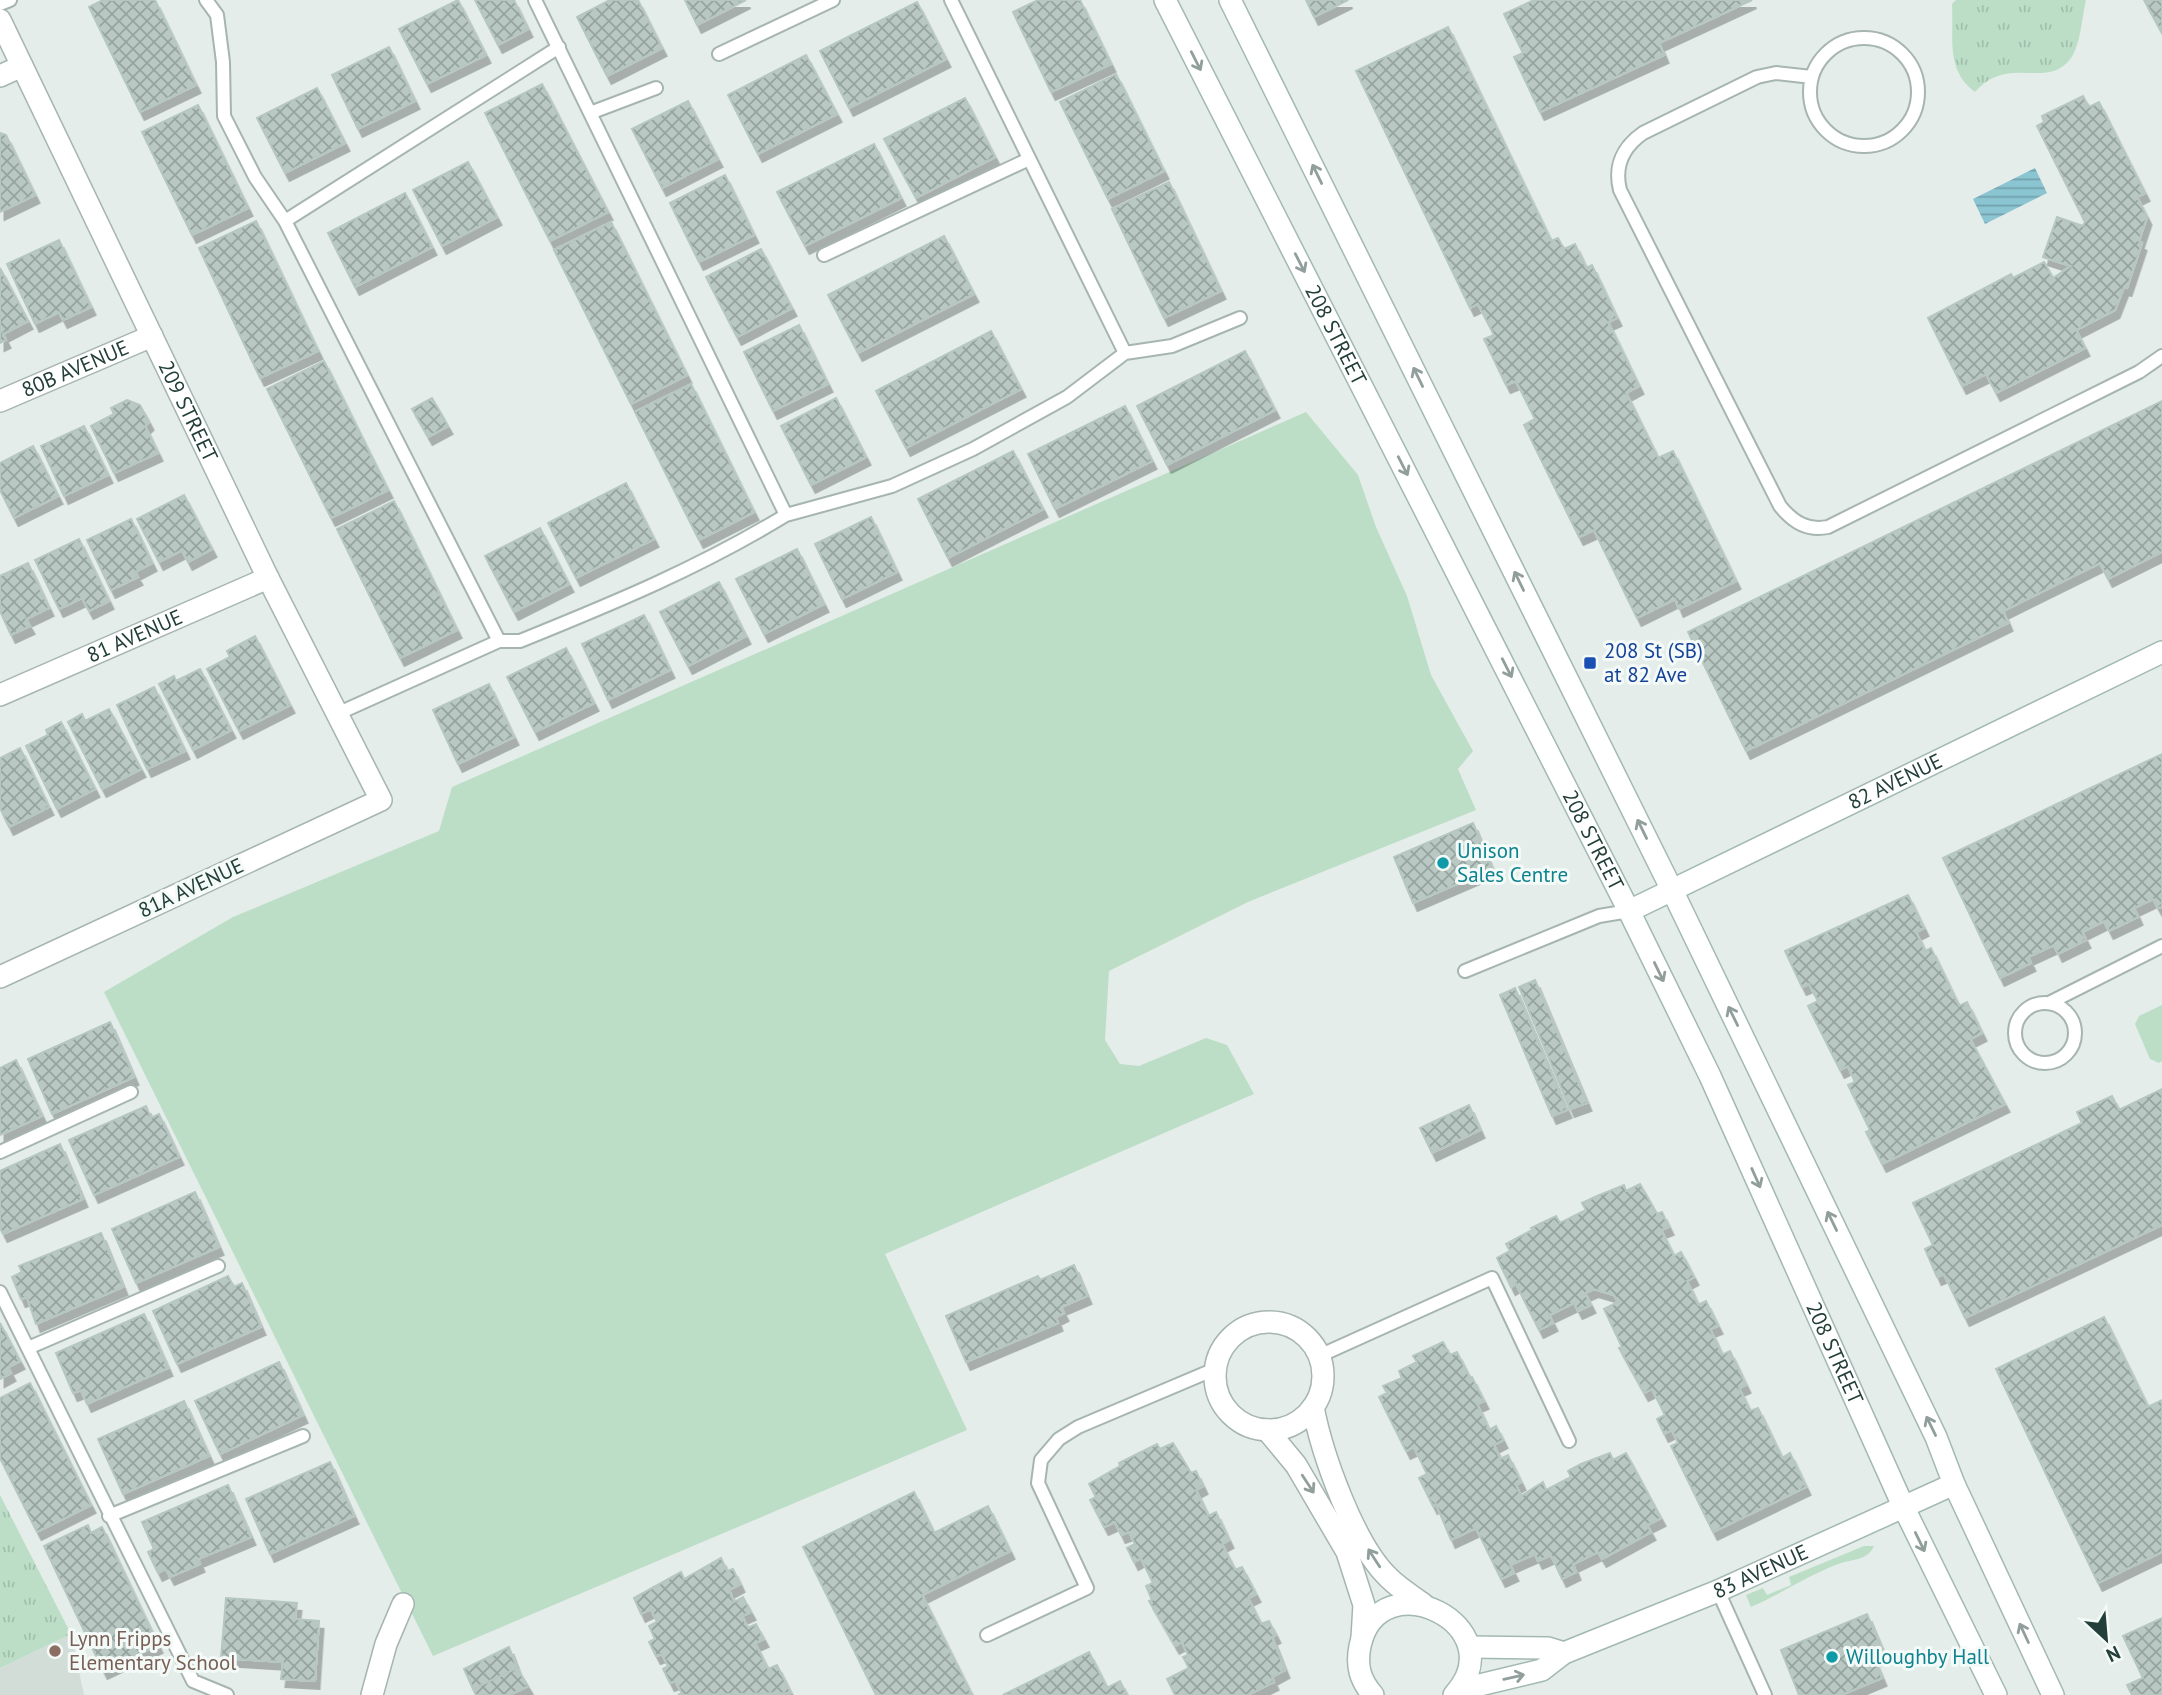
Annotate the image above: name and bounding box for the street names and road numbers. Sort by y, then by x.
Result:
street label: 208 STREET [1299,280,1373,390]
street label: 80B AVENUE [18,334,133,403]
street label: 209 STREET [152,356,224,466]
street label: 81 AVENUE [83,603,186,668]
street label: 82 AVENUE [1843,747,1947,816]
street label: 208 STREET [1557,785,1630,895]
street label: 81A AVENUE [134,851,248,924]
street label: 208 STREET [1800,1298,1870,1409]
street label: 83 AVENUE [1709,1538,1812,1604]

